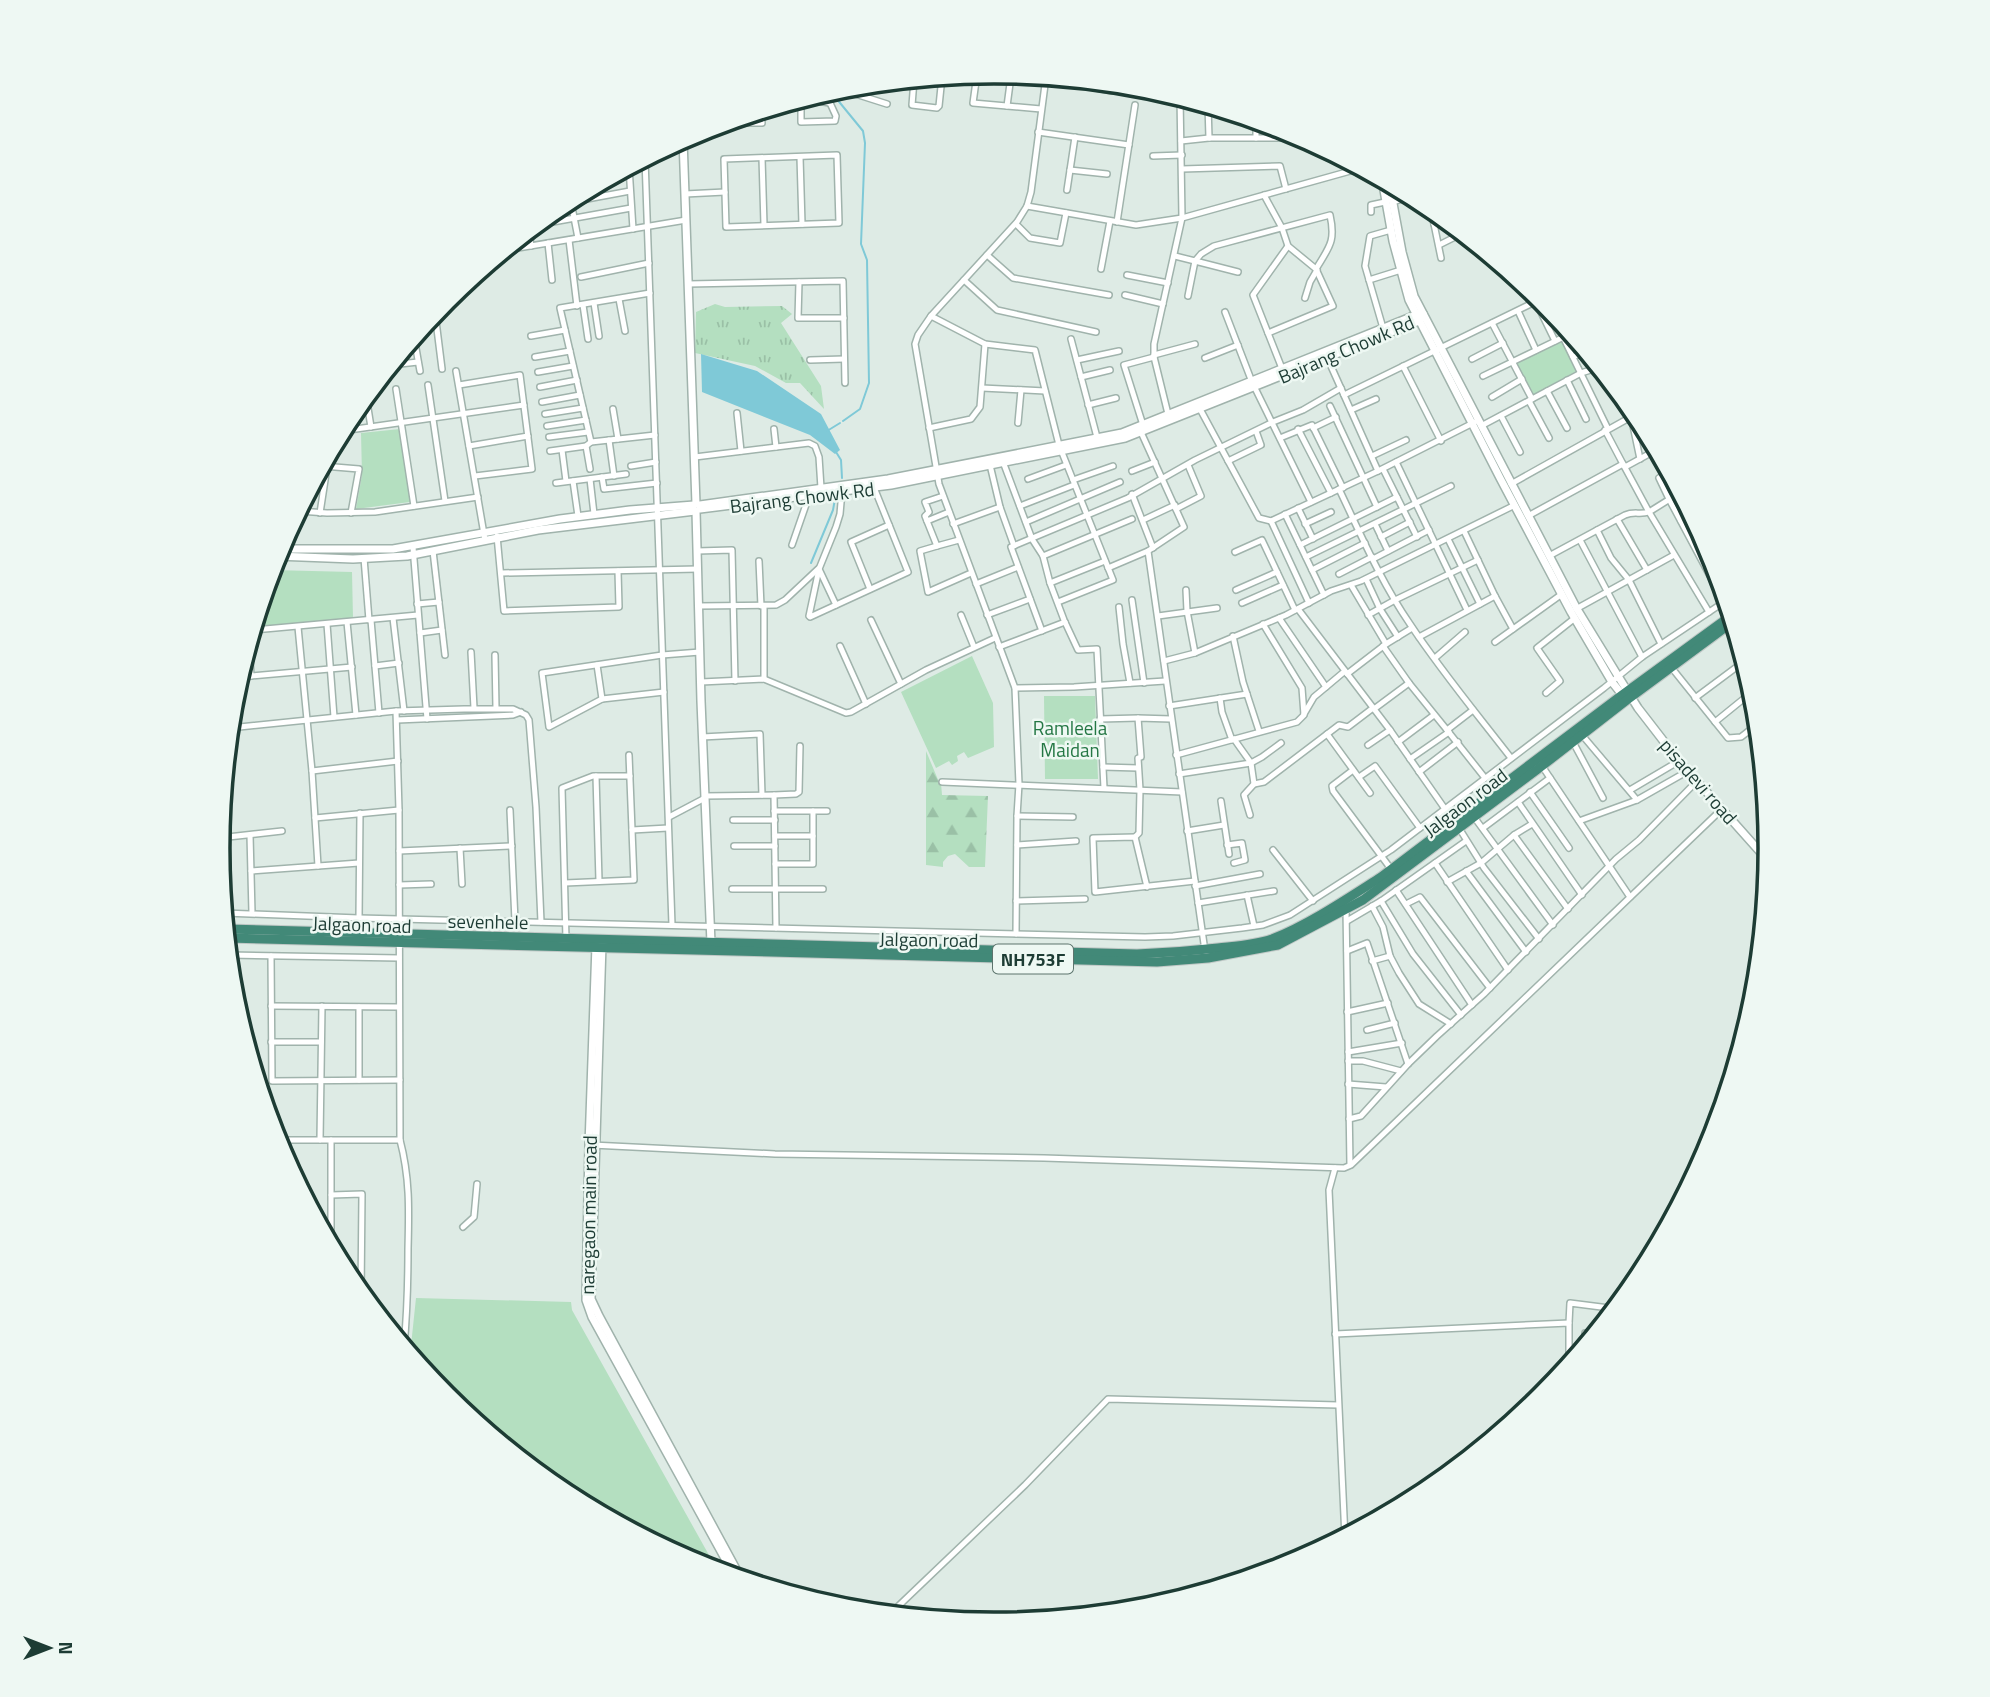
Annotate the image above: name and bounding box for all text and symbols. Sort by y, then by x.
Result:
street label: Bajrang Chowk Rd [1273,307,1419,391]
street label: Bajrang Chowk Rd [728,474,876,520]
park label: Ramleela Maidan [1033,713,1108,764]
street label: pisadevi road [1653,732,1745,830]
street label: Jalgaon road [1417,761,1513,843]
street label: sevenhele [447,906,529,936]
street label: Jalgaon road [312,908,412,940]
street label: Jalgaon road [879,924,979,954]
road number: NH753F [993,944,1073,974]
street label: naregaon main road [572,1135,604,1295]
north arrow [14,1613,84,1683]
text: N [52,1641,81,1655]

